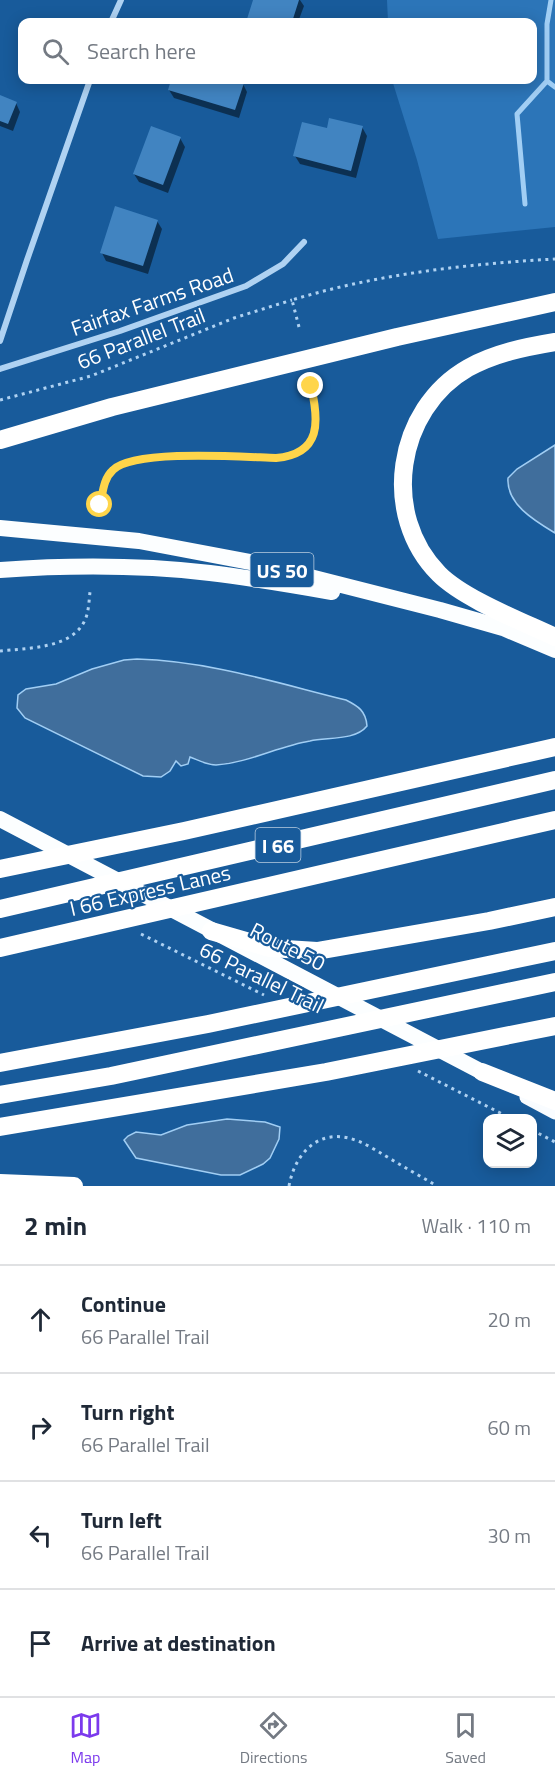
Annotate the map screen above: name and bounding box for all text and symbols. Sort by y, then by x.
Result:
search box [18,18,537,84]
text: Search here [87,34,196,68]
icon: search [39,35,72,68]
street label: Fairfax Farms Road [66,258,238,344]
street label: 66 Parallel Trail [72,299,210,377]
route end [297,372,323,398]
route start [86,491,112,517]
road number: US 50 [250,553,314,587]
road number: I 66 [256,828,300,862]
street label: I 66 Express Lanes [66,856,234,924]
street label: Route 50 [245,913,331,979]
street label: 66 Parallel Trail [194,933,330,1021]
map controls [483,1114,537,1168]
button: layers [483,1114,537,1168]
text: 2 min [24,1206,87,1245]
text: Walk · 110 m [422,1210,531,1241]
text: Continue [81,1287,166,1321]
icon: ahead [24,1303,57,1336]
text: 20 m [487,1304,531,1335]
text: 66 Parallel Trail [81,1321,210,1352]
text: Turn right [81,1395,175,1429]
icon: right [24,1411,57,1444]
text: 60 m [487,1412,531,1443]
text: 66 Parallel Trail [81,1429,210,1460]
text: Turn left [81,1503,162,1537]
icon: left [24,1519,57,1552]
text: 30 m [487,1520,531,1551]
text: 66 Parallel Trail [81,1537,210,1568]
text: Arrive at destination [81,1626,276,1660]
icon: arrive [24,1627,57,1660]
tab: Map [69,1709,102,1769]
tab: Directions [240,1709,308,1769]
tab: Saved [445,1709,486,1769]

